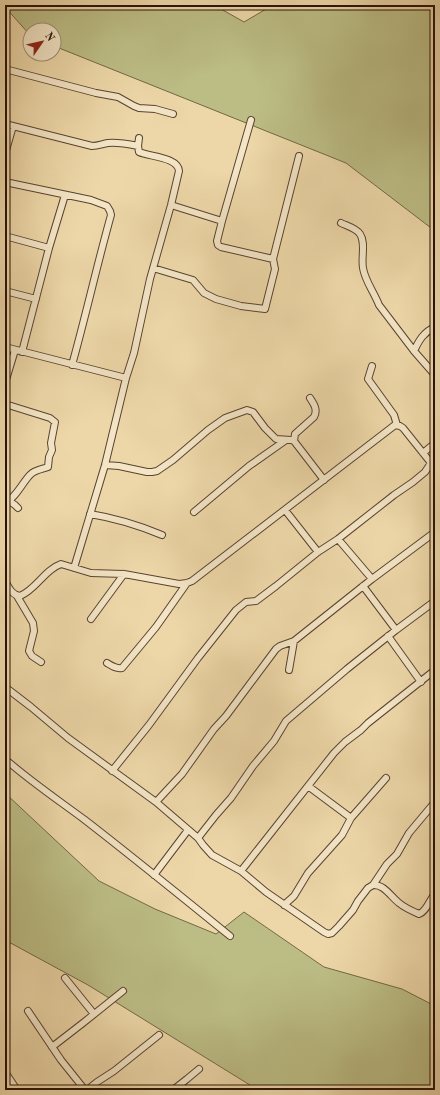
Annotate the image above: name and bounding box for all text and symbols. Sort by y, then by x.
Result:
north arrow [22,22,62,62]
text: N [42,31,56,44]

